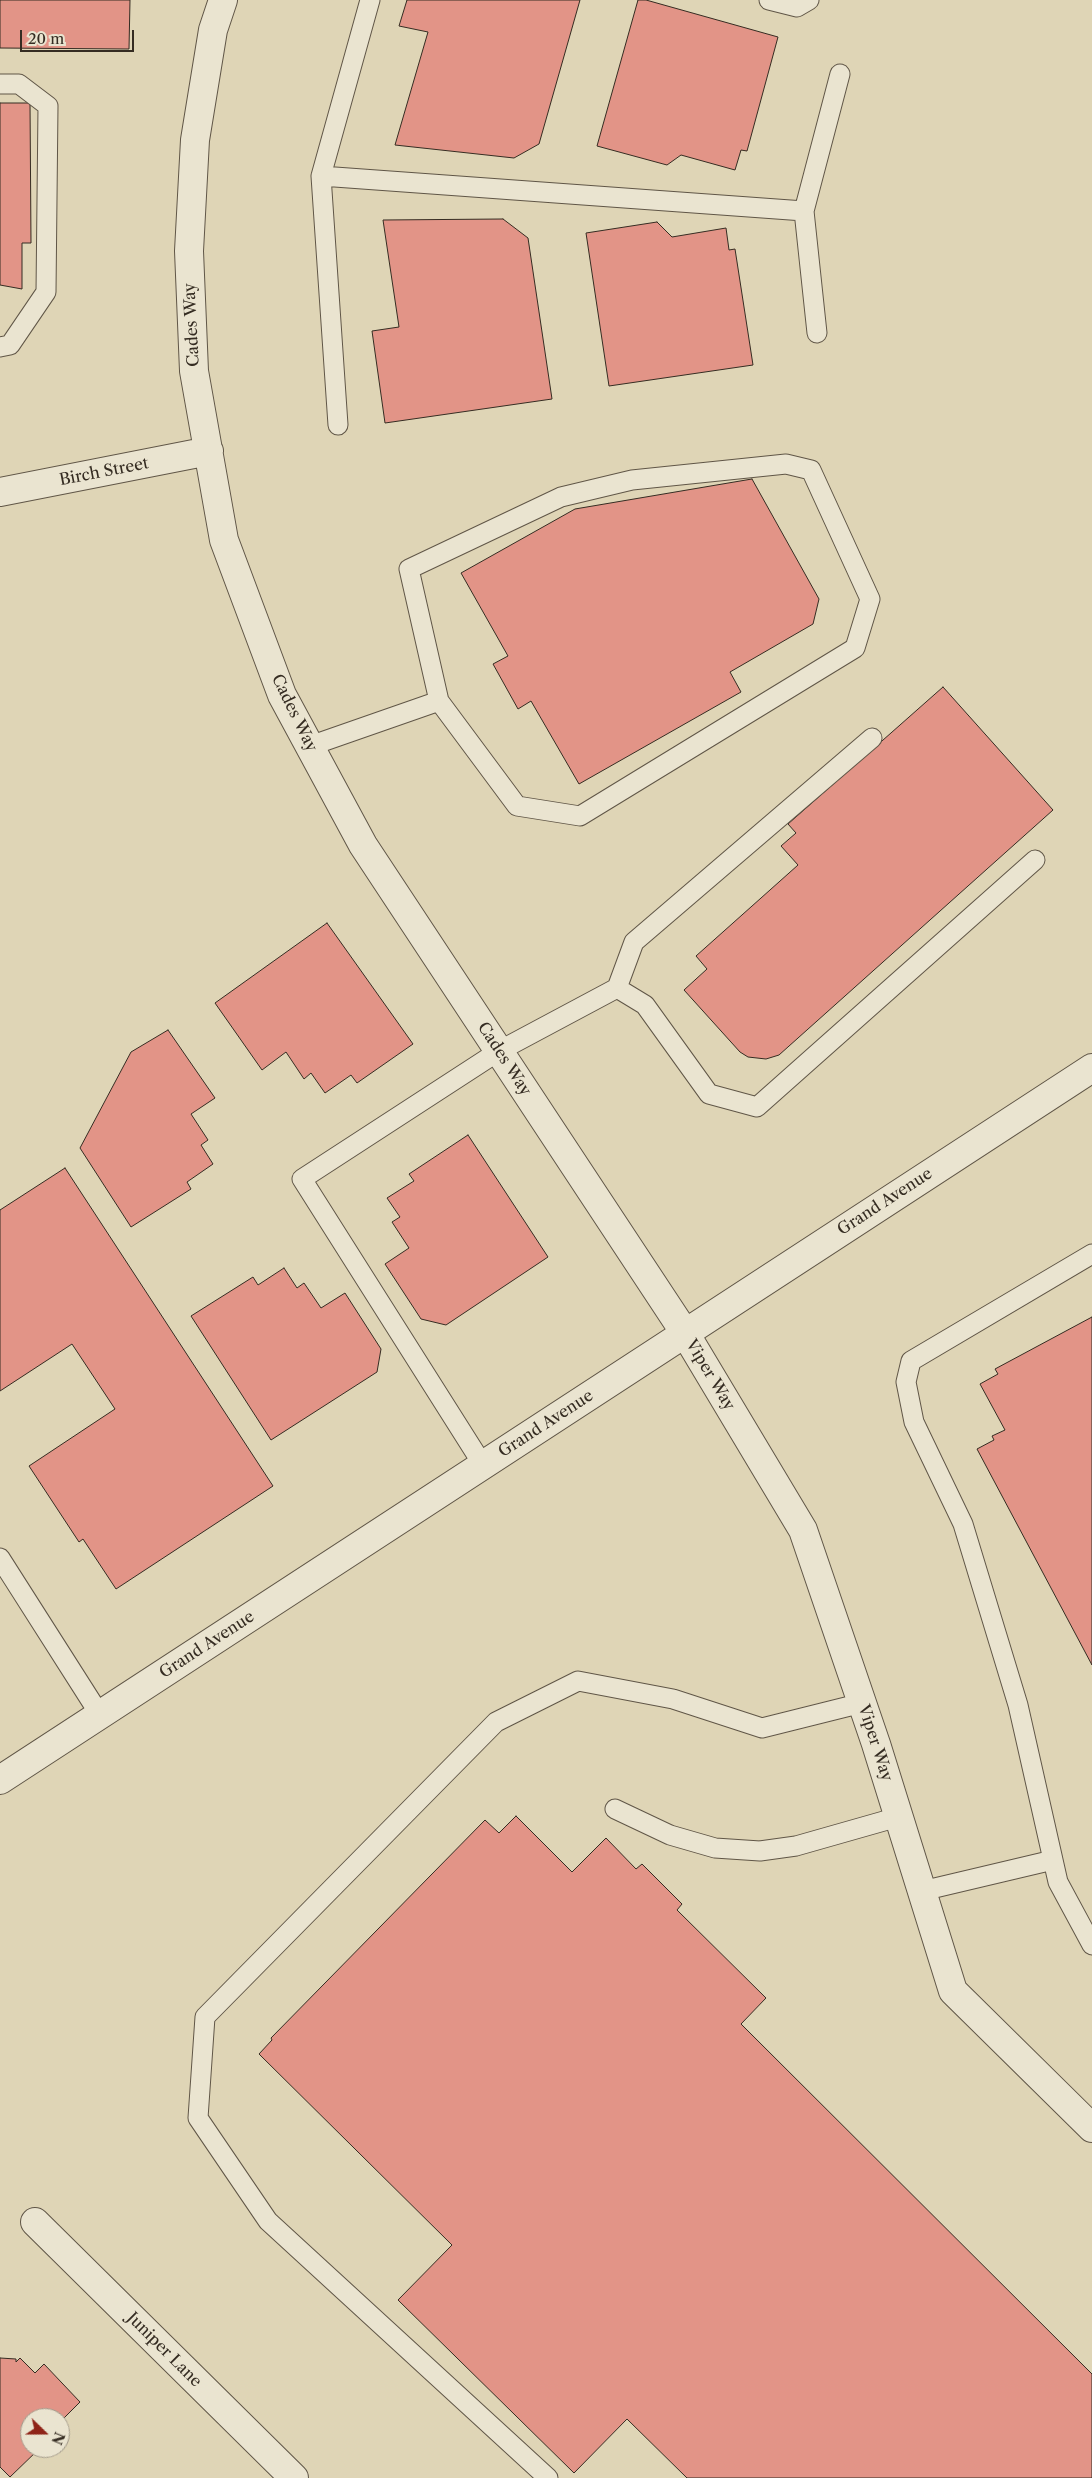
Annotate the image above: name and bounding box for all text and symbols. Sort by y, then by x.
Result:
scale bar [22,20,136,52]
text: 20 m [28,29,64,48]
street label: Cades Way [180,283,204,367]
street label: Birch Street [58,454,150,490]
street label: Cades Way [267,671,321,755]
street label: Cades Way [473,1019,535,1099]
street label: Grand Avenue [834,1164,936,1240]
street label: Viper Way [681,1336,739,1414]
street label: Grand Avenue [495,1386,597,1462]
street label: Grand Avenue [156,1607,258,1683]
street label: Viper Way [854,1702,896,1784]
street label: Juniper Lane [123,2309,205,2391]
north arrow [20,2408,70,2458]
text: N [47,2429,69,2447]

